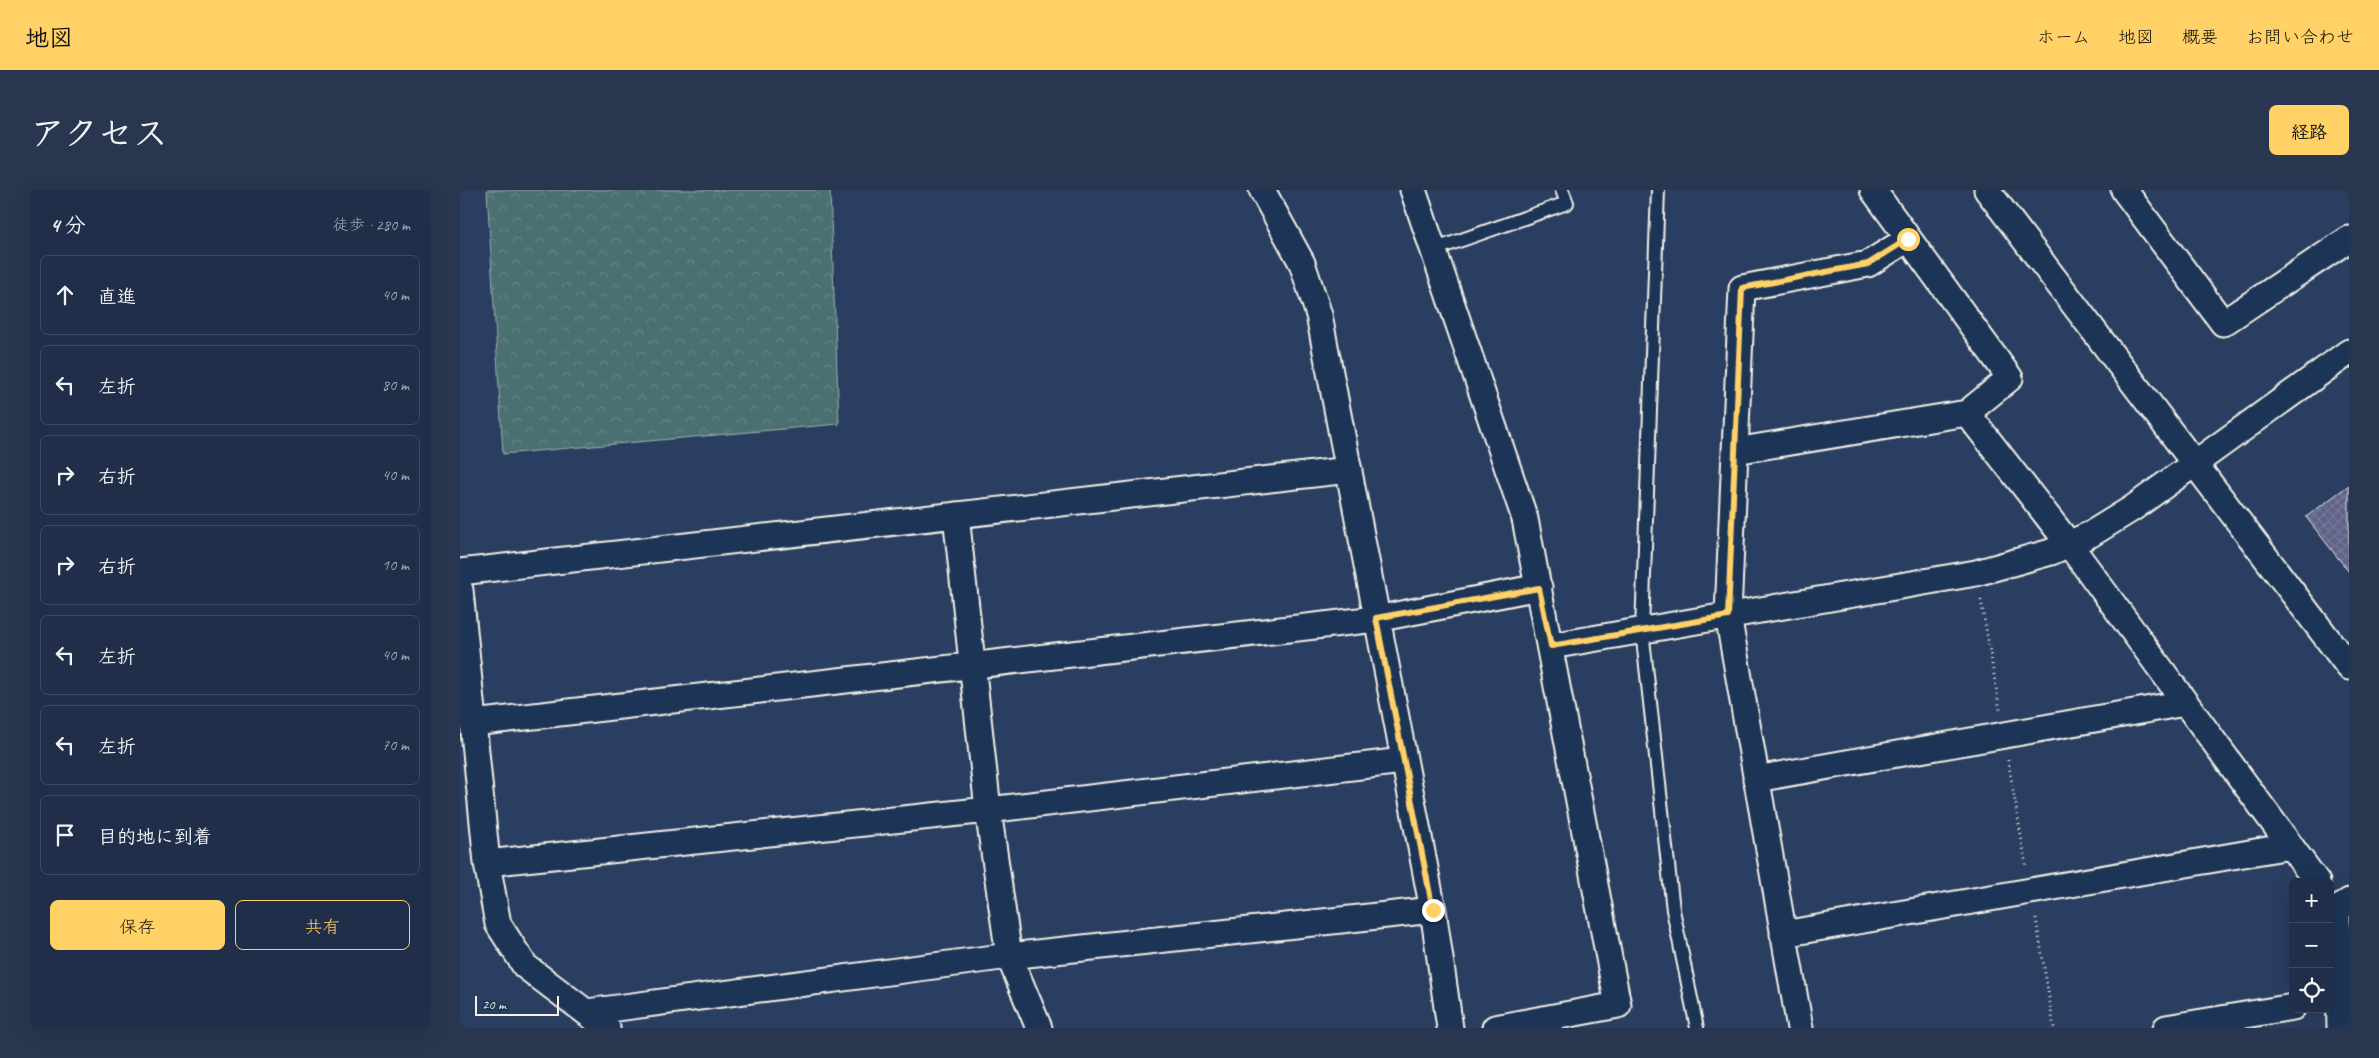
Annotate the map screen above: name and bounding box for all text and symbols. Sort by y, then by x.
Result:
text: 地図 [25,23,73,53]
text: ホーム [2037,26,2090,48]
text: 地図 [2118,26,2154,48]
text: 概要 [2182,26,2218,48]
text: お問い合わせ [2246,26,2354,48]
button: 経路 [2269,105,2349,155]
text: アクセス [30,111,168,156]
text: 4 分 [50,212,86,238]
text: 徒歩 · 280 m [333,215,410,235]
route start [1897,228,1920,251]
icon: ahead [51,281,79,309]
text: 直進 [98,285,136,309]
text: 40 m [382,285,409,305]
icon: left [51,371,79,399]
text: 左折 [98,375,136,399]
text: 80 m [382,375,409,395]
icon: right [51,461,79,489]
text: 右折 [98,465,136,489]
text: 40 m [382,465,409,485]
icon: right [51,551,79,579]
text: 右折 [98,555,136,579]
text: 10 m [382,555,409,575]
icon: left [51,641,79,669]
text: 左折 [98,645,136,669]
text: 40 m [382,645,409,665]
icon: left [51,731,79,759]
text: 左折 [98,735,136,759]
text: 70 m [382,735,409,755]
icon: arrive [51,821,79,849]
text: 目的地に到着 [98,825,212,849]
map controls [2289,878,2334,1013]
button: + [2289,878,2334,923]
route end [1422,899,1445,922]
button: 保存 [50,900,225,950]
button: 共有 [235,900,410,950]
button: − [2289,923,2334,968]
button: locate [2289,968,2334,1013]
scale bar [475,993,559,1016]
text: 20 m [482,996,506,1013]

